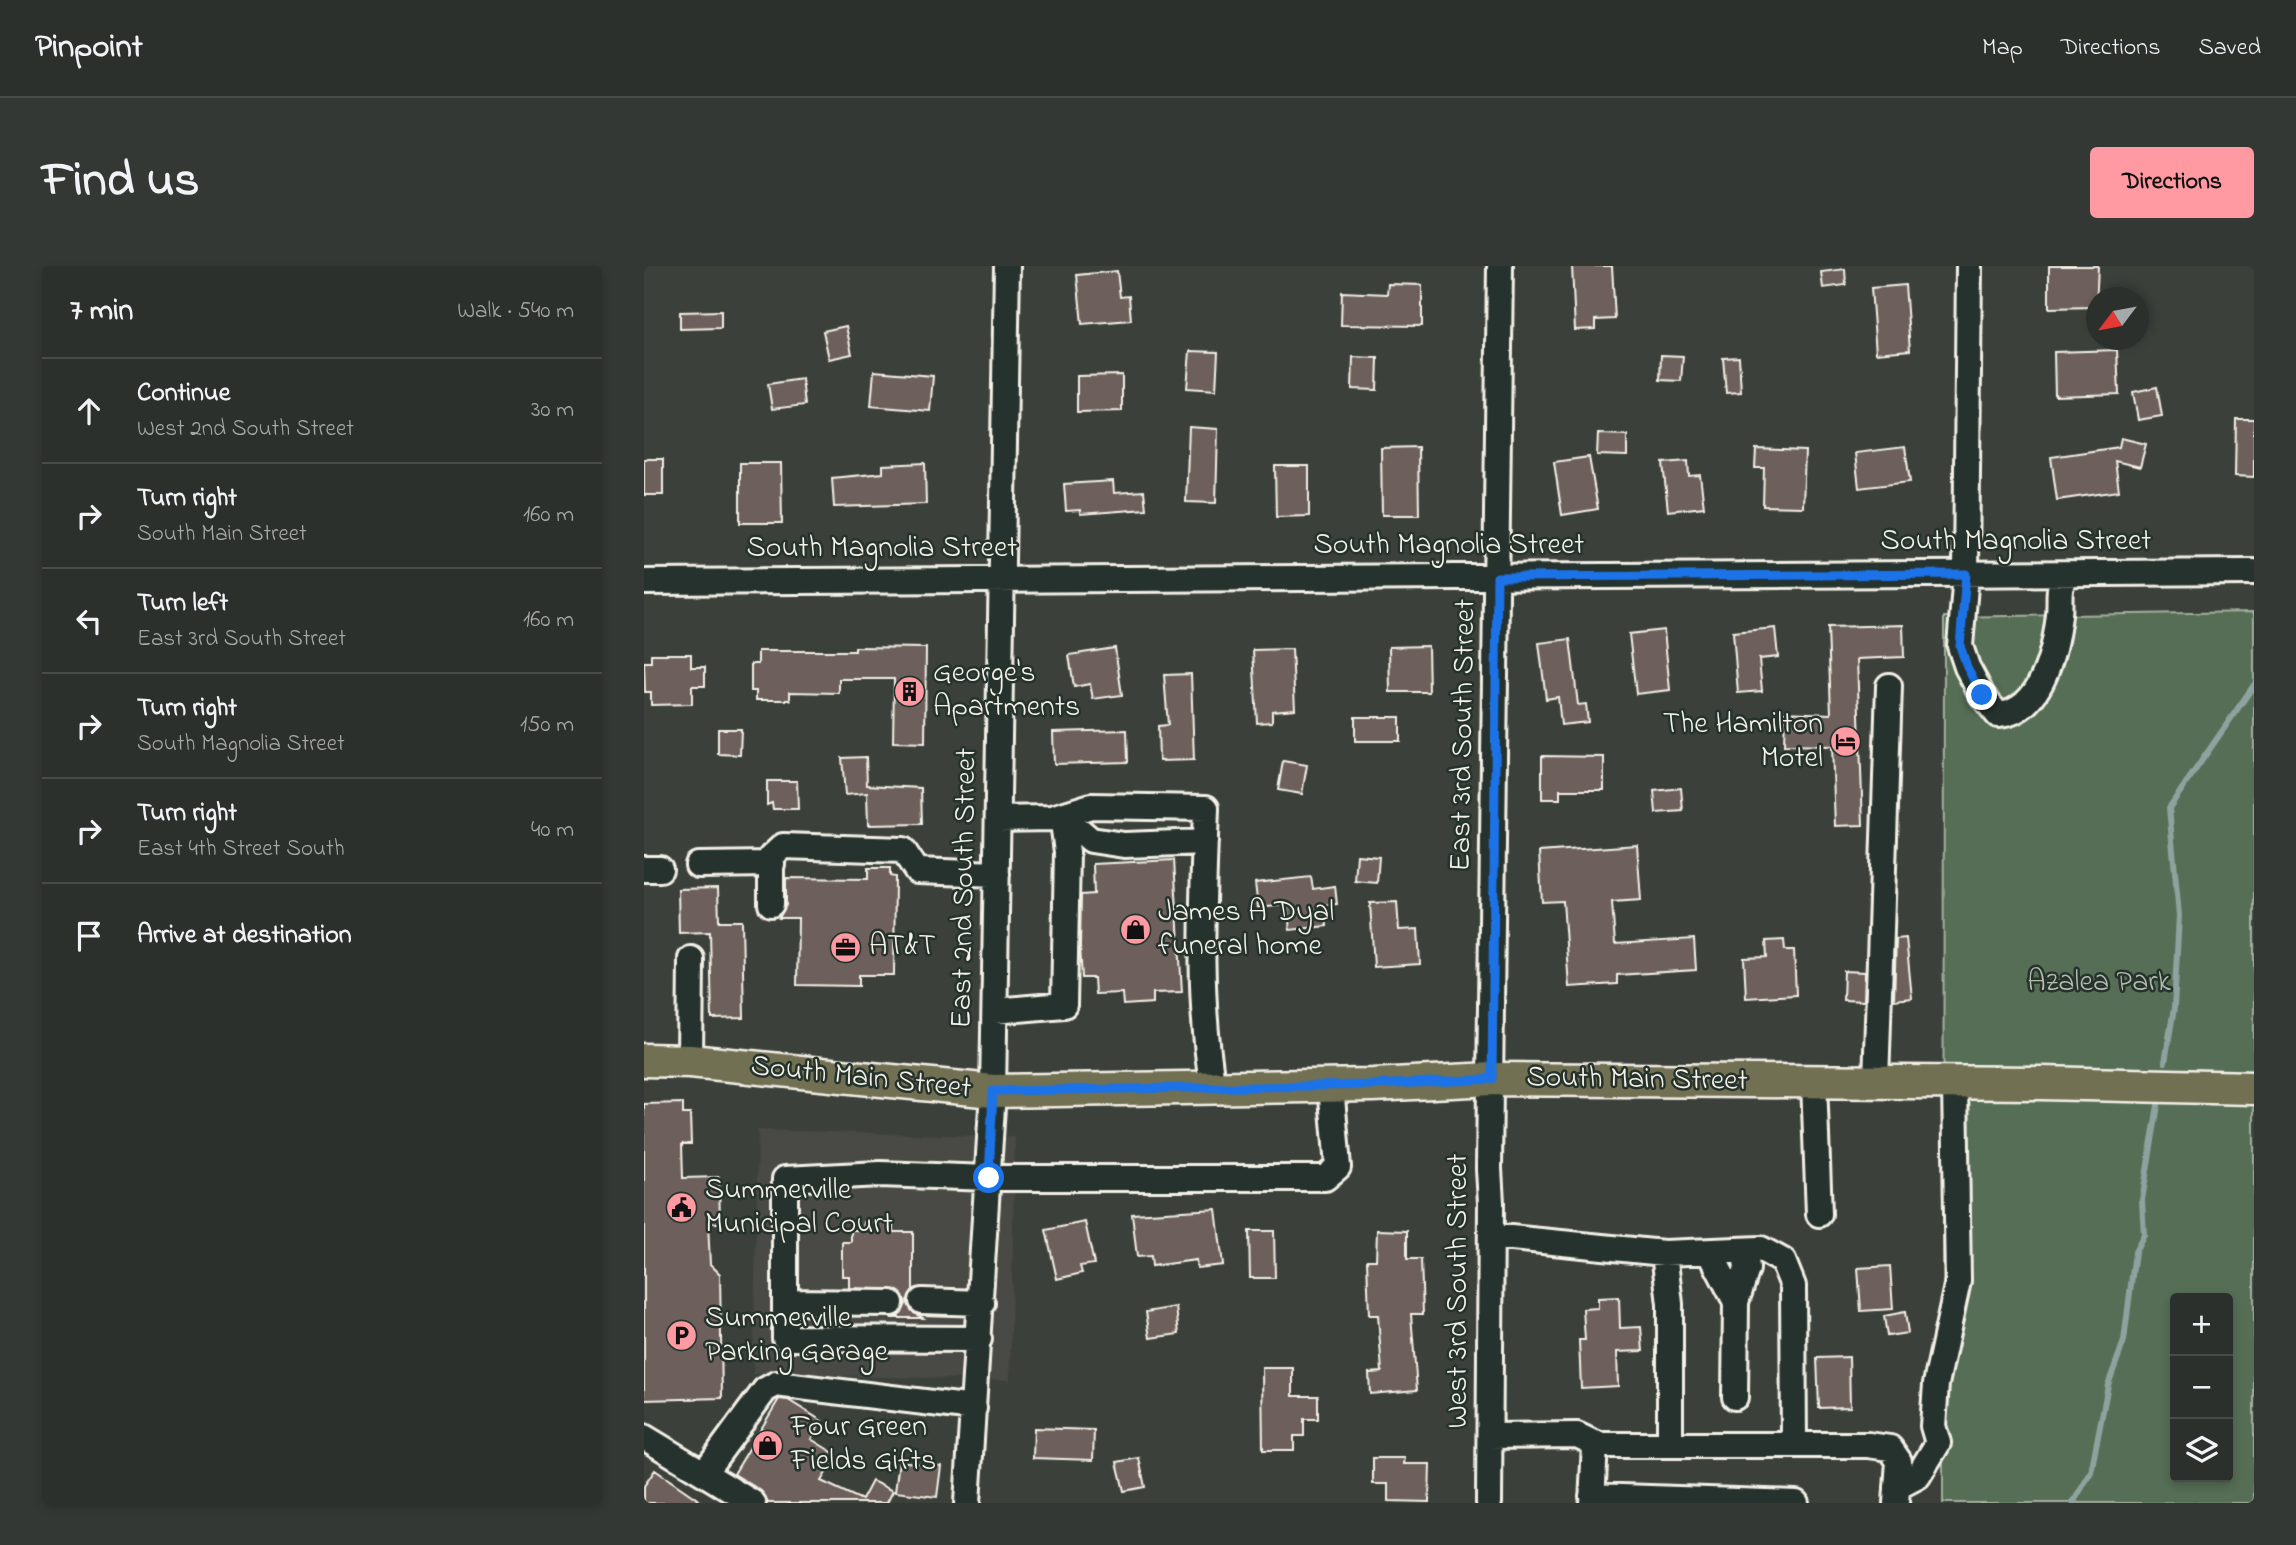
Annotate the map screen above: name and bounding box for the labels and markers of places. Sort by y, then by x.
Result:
place label: George's Apartments [933,652,1080,730]
building icon: George's Apartments [893,674,927,708]
place label: The Hamilton Motel [1663,703,1823,781]
hotel icon: The Hamilton Motel [1829,725,1863,759]
place label: James A Dyal funeral home [1158,891,1334,969]
shop icon: James A Dyal funeral home [1118,913,1152,947]
place label: AT&T [869,925,936,969]
office icon: AT&T [829,930,863,964]
place label: Summerville Municipal Court [705,1169,893,1247]
public building icon: Summerville Municipal Court [665,1191,699,1225]
place label: Summerville Parking Garage [705,1297,888,1375]
parking icon: Summerville Parking Garage [665,1319,699,1353]
place label: Four Green Fields Gifts [790,1406,936,1484]
shop icon: Four Green Fields Gifts [751,1428,785,1462]

